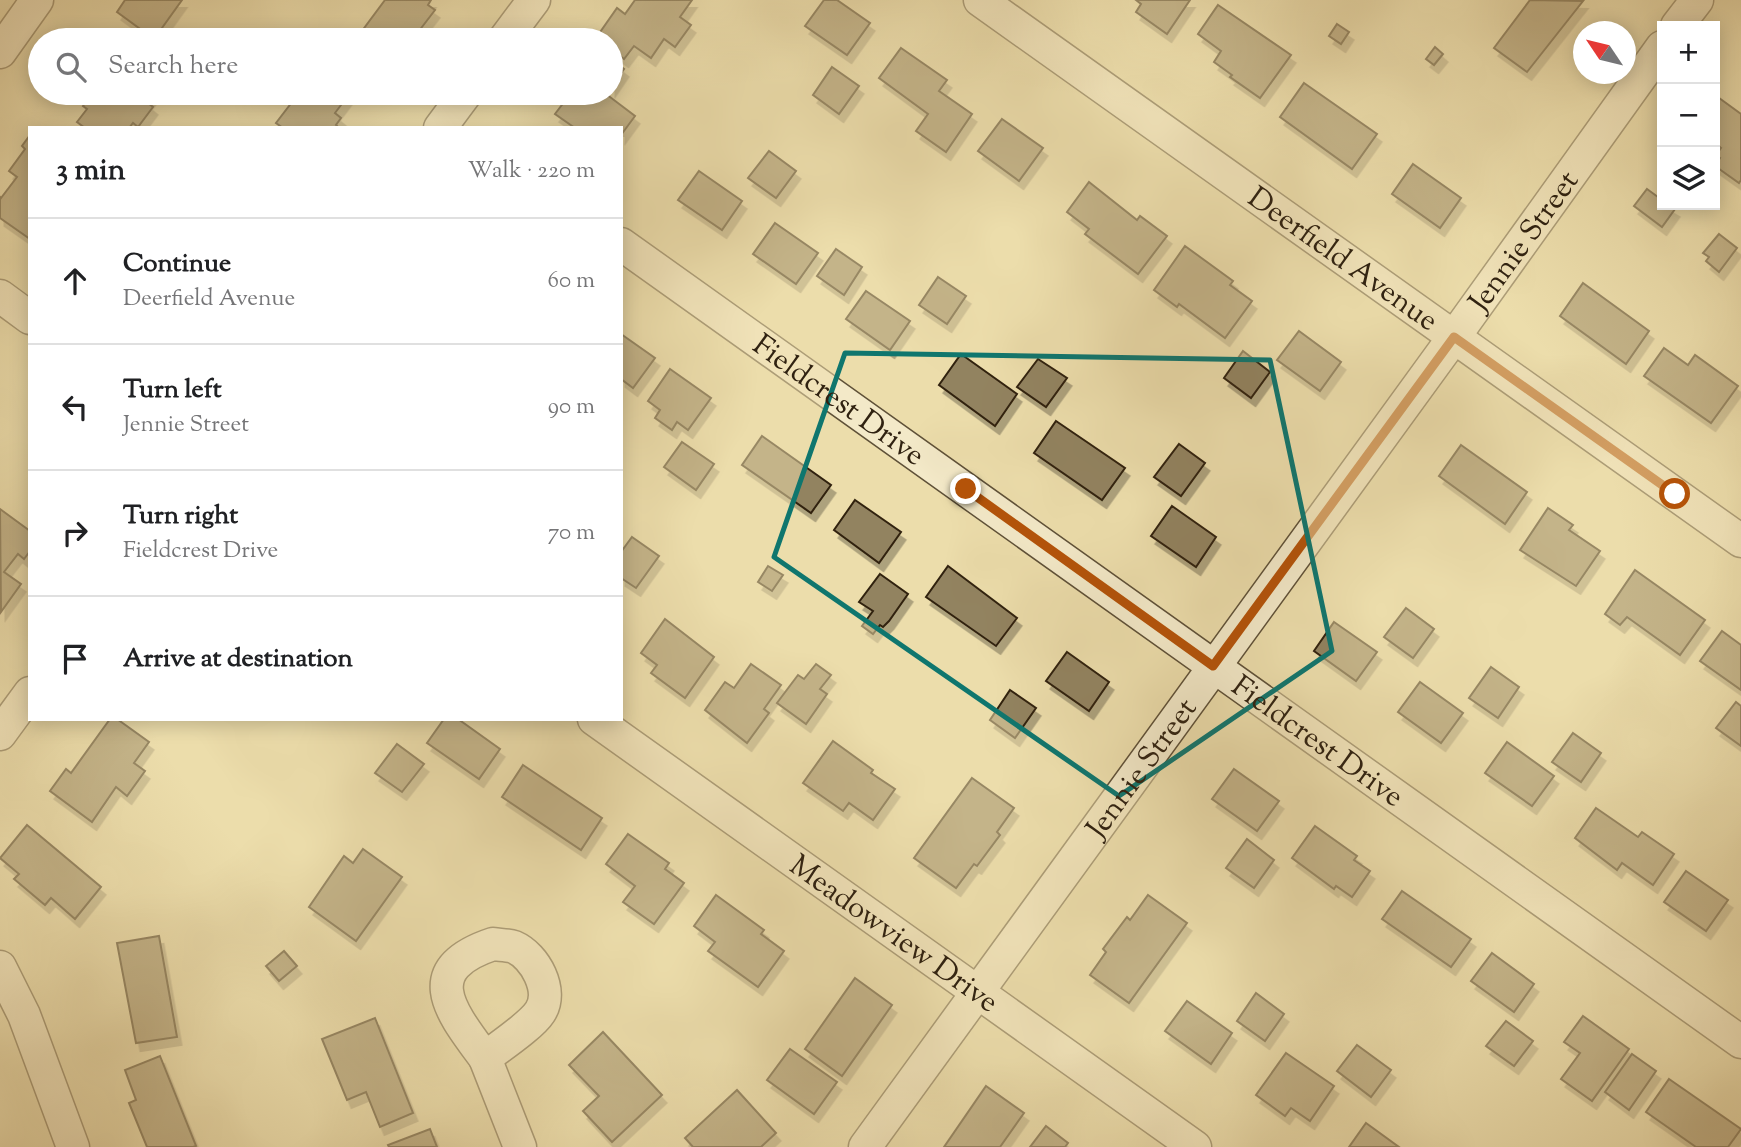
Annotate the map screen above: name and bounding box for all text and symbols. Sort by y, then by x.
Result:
north arrow [1573,21,1636,84]
map controls [1657,21,1720,210]
button: + [1657,21,1720,84]
search box [28,28,623,105]
icon: search [52,48,90,86]
text: Search here [108,48,238,85]
button: − [1657,84,1720,147]
button: layers [1657,147,1720,210]
text: 3 min [56,150,126,193]
text: Walk · 220 m [468,155,595,188]
street label: Jennie Street [1459,163,1590,323]
street label: Deerfield Avenue [1238,178,1446,343]
text: Continue [123,246,231,283]
icon: ahead [56,262,94,300]
text: 60 m [547,265,595,298]
text: Deerfield Avenue [123,283,295,316]
street label: Fieldcrest Drive [743,325,933,478]
text: Turn left [123,372,222,409]
icon: left [56,388,94,426]
text: 90 m [548,391,595,424]
text: Jennie Street [123,409,249,442]
route end [950,473,981,504]
route start [1659,478,1690,509]
text: Turn right [123,498,238,535]
icon: right [56,514,94,552]
text: 70 m [548,517,595,550]
text: Fieldcrest Drive [123,535,278,568]
icon: arrive [56,640,94,678]
text: Arrive at destination [123,641,353,678]
street label: Fieldcrest Drive [1222,666,1412,819]
street label: Jennie Street [1076,690,1209,850]
street label: Meadowview Drive [780,846,1007,1024]

